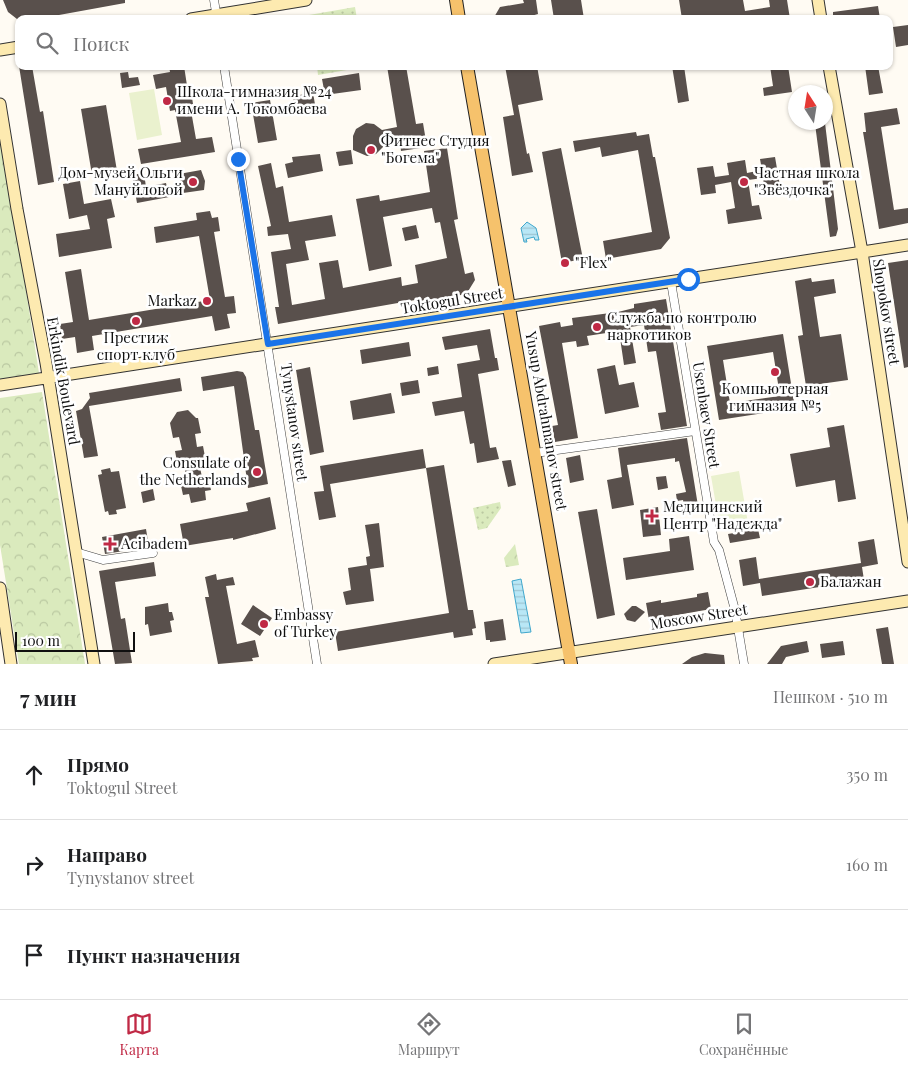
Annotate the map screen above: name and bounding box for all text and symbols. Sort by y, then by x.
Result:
search box [15,15,893,70]
icon: search [33,29,61,57]
text: Поиск [73,30,129,56]
place label: Школа-гимназия №24 имени А. Токомбаева [177,81,332,118]
north arrow [788,85,833,130]
marker: Школа-гимназия №24 имени А. Токомбаева [161,95,173,107]
place label: Фитнес Студия "Богема" [381,130,490,167]
marker: Фитнес Студия "Богема" [365,144,377,156]
route end [227,148,250,171]
place label: Дом-музей Ольги Мануйловой [58,162,183,199]
place label: Частная школа "Звёздочка" [754,162,860,199]
marker: Дом-музей Ольги Мануйловой [187,176,199,188]
marker: Частная школа "Звёздочка" [738,176,750,188]
place label: "Flex" [575,252,612,272]
marker: "Flex" [559,257,571,269]
street label: Shopokov street [869,257,905,367]
route start [677,268,700,291]
street label: Toktogul Street [399,282,505,318]
place label: Markaz [147,290,197,310]
marker: Markaz [201,295,213,307]
place label: Служба по контролю наркотиков [607,307,757,344]
street label: Erkindik Boulevard [43,315,85,447]
marker: Престиж спорт клуб [130,315,142,327]
marker: Служба по контролю наркотиков [591,321,603,333]
place label: Престиж спорт клуб [97,327,175,364]
street label: Yusup Abdrahmanov street [521,329,573,513]
street label: Usenbaev Street [689,360,725,470]
street label: Tynystanov street [277,361,313,483]
marker: Компьютерная гимназия №5 [769,366,781,378]
place label: Компьютерная гимназия №5 [722,378,828,415]
place label: Consulate of the Netherlands [139,452,248,489]
marker: Consulate of the Netherlands [251,466,263,478]
place label: Медицинский Центр "Надежда" [663,496,782,533]
marker: Медицинский Центр "Надежда" [645,509,659,523]
place label: Acibadem [120,533,188,553]
marker: Acibadem [103,537,117,551]
place label: Балажан [820,571,882,591]
marker: Балажан [804,576,816,588]
street label: Moscow Street [649,598,750,634]
place label: Embassy of Turkey [274,604,337,641]
marker: Embassy of Turkey [258,618,270,630]
scale bar [15,629,135,652]
text: 100 m [22,631,60,650]
text: 7 мин [20,683,77,711]
text: Пешком · 510 m [773,686,888,707]
text: Прямо [67,751,129,777]
icon: ahead [20,761,48,789]
text: 350 m [846,764,888,785]
text: Toktogul Street [67,777,177,798]
text: Направо [67,841,147,867]
icon: right [20,851,48,879]
text: 160 m [846,854,888,875]
text: Tynystanov street [67,867,194,888]
icon: arrive [20,941,48,969]
text: Пункт назначения [67,942,240,968]
tab: Карта [120,1010,159,1059]
tab: Маршрут [398,1010,460,1059]
tab: Сохранённые [699,1010,788,1059]

